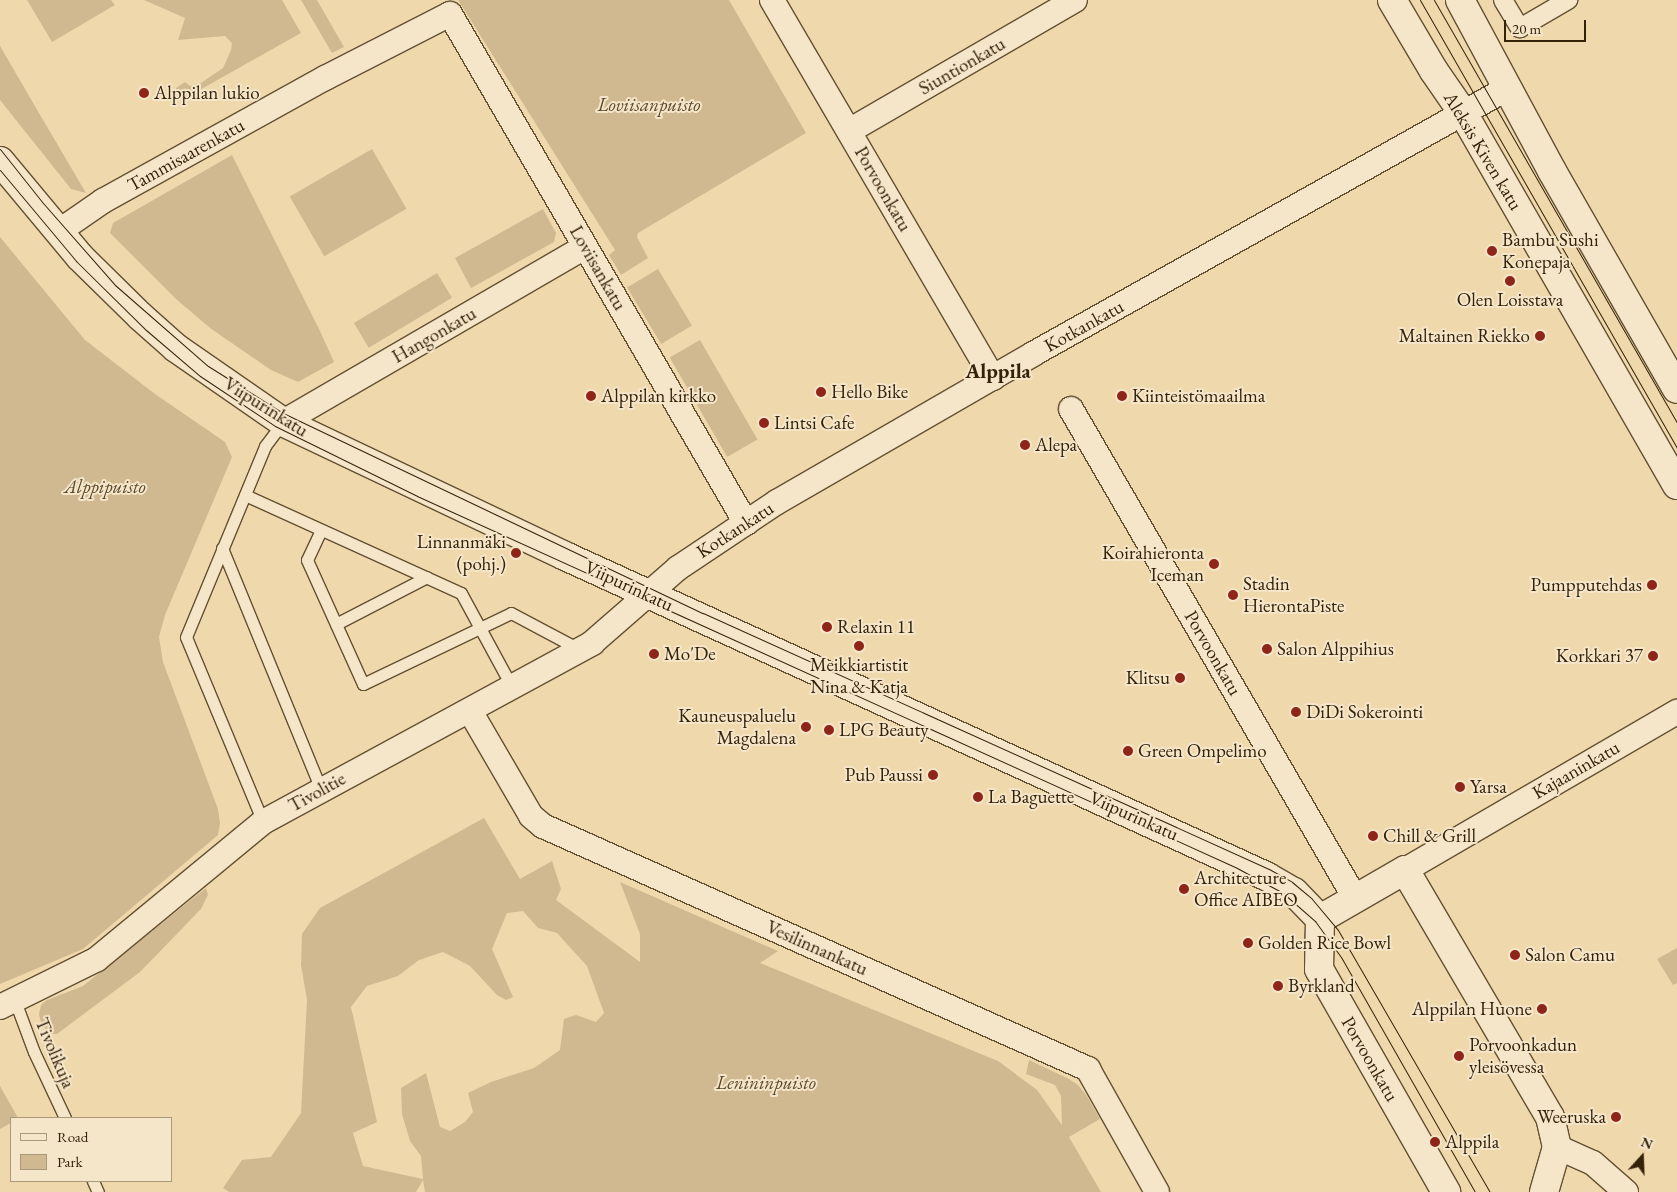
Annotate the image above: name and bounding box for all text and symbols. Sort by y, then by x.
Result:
scale bar [1507,10,1590,42]
text: 20 m [1512,19,1541,38]
street label: Siuntionkatu [915,32,1009,100]
place label: Alppilan lukio [154,82,260,104]
marker: Alppilan lukio [138,87,150,99]
street label: Aleksis Kiven katu [1439,88,1527,214]
park label: Loviisanpuisto [597,94,701,116]
street label: Tammisaarenkatu [124,113,248,197]
street label: Porvoonkatu [850,142,916,236]
street label: Loviisankatu [565,222,631,314]
place label: Bambu Sushi Konepaja [1502,229,1599,273]
marker: Bambu Sushi Konepaja [1486,245,1498,257]
marker: Olen Loisstava [1504,275,1516,287]
place label: Olen Loisstava [1457,289,1563,311]
street label: Kotkankatu [1040,295,1128,357]
street label: Hangonkatu [388,302,480,368]
place label: Maltainen Riekko [1399,325,1530,347]
marker: Maltainen Riekko [1534,330,1546,342]
district label: Alppila [965,358,1031,384]
street label: Viipurinkatu [220,372,312,442]
place label: Hello Bike [831,381,908,403]
place label: Alppilan kirkko [601,385,716,407]
place label: Kiinteistömaailma [1132,385,1265,407]
marker: Hello Bike [815,386,827,398]
marker: Alppilan kirkko [585,390,597,402]
marker: Kiinteistömaailma [1116,390,1128,402]
place label: Lintsi Cafe [774,412,854,434]
marker: Lintsi Cafe [758,417,770,429]
place label: Alepa [1035,434,1077,456]
marker: Alepa [1019,439,1031,451]
park label: Alppipuisto [64,476,146,498]
street label: Kotkankatu [692,497,778,563]
place label: Linnanmäki (pohj.) [417,531,506,575]
place label: Koirahieronta Iceman [1102,542,1204,586]
marker: Linnanmäki (pohj.) [510,547,522,559]
street label: Viipurinkatu [581,556,677,616]
marker: Koirahieronta Iceman [1208,558,1220,570]
place label: Stadin HierontaPiste [1243,573,1344,617]
place label: Pumpputehdas [1530,574,1642,596]
marker: Pumpputehdas [1646,579,1658,591]
marker: Stadin HierontaPiste [1227,589,1239,601]
street label: Porvoonkatu [1180,606,1246,700]
place label: Relaxin 11 [837,616,915,638]
marker: Relaxin 11 [821,621,833,633]
place label: Salon Alppihius [1277,638,1394,660]
marker: Meikkiartistit Nina & Katja [853,640,865,652]
place label: Mo'De [664,643,716,665]
marker: Salon Alppihius [1261,643,1273,655]
place label: Korkkari 37 [1556,645,1643,667]
marker: Mo'De [648,648,660,660]
marker: Korkkari 37 [1647,650,1659,662]
place label: Meikkiartistit Nina & Katja [810,654,908,698]
place label: Klitsu [1126,667,1170,689]
marker: Klitsu [1174,672,1186,684]
place label: DiDi Sokerointi [1306,701,1423,723]
place label: Kauneuspaluelu Magdalena [678,705,796,749]
marker: DiDi Sokerointi [1290,706,1302,718]
place label: LPG Beauty [839,719,929,741]
marker: Kauneuspaluelu Magdalena [800,721,812,733]
marker: LPG Beauty [823,724,835,736]
street label: Kajaaninkatu [1528,736,1624,804]
place label: Green Ompelimo [1138,740,1267,762]
marker: Green Ompelimo [1122,745,1134,757]
place label: Pub Paussi [845,764,923,786]
street label: Tivolitie [285,767,349,817]
marker: Pub Paussi [927,769,939,781]
place label: Yarsa [1470,776,1507,798]
marker: Yarsa [1454,781,1466,793]
place label: La Baguette [988,786,1074,808]
street label: Viipurinkatu [1086,786,1182,846]
marker: La Baguette [972,791,984,803]
place label: Chill & Grill [1383,825,1476,847]
marker: Chill & Grill [1367,830,1379,842]
place label: Architecture Office AIBEO [1194,867,1298,911]
marker: Architecture Office AIBEO [1178,883,1190,895]
street label: Vesilinnankatu [763,916,871,980]
place label: Golden Rice Bowl [1258,932,1391,954]
marker: Golden Rice Bowl [1242,937,1254,949]
place label: Salon Camu [1525,944,1615,966]
marker: Salon Camu [1509,949,1521,961]
place label: Byrkland [1288,975,1355,997]
marker: Byrkland [1272,980,1284,992]
place label: Alppilan Huone [1412,998,1532,1020]
marker: Alppilan Huone [1536,1003,1548,1015]
street label: Porvoonkatu [1337,1012,1403,1106]
street label: Tivolikuja [30,1014,80,1092]
place label: Porvoonkadun yleisövessa [1469,1034,1577,1078]
marker: Porvoonkadun yleisövessa [1453,1050,1465,1062]
park label: Lenininpuisto [716,1072,816,1094]
place label: Weeruska [1537,1106,1606,1128]
marker: Weeruska [1610,1111,1622,1123]
legend [10,1117,172,1182]
text: Road [57,1127,88,1146]
place label: Alppila [1445,1131,1499,1153]
north arrow [1617,1132,1667,1182]
text: N [1639,1133,1656,1153]
marker: Alppila [1429,1136,1441,1148]
text: Park [57,1152,83,1171]

